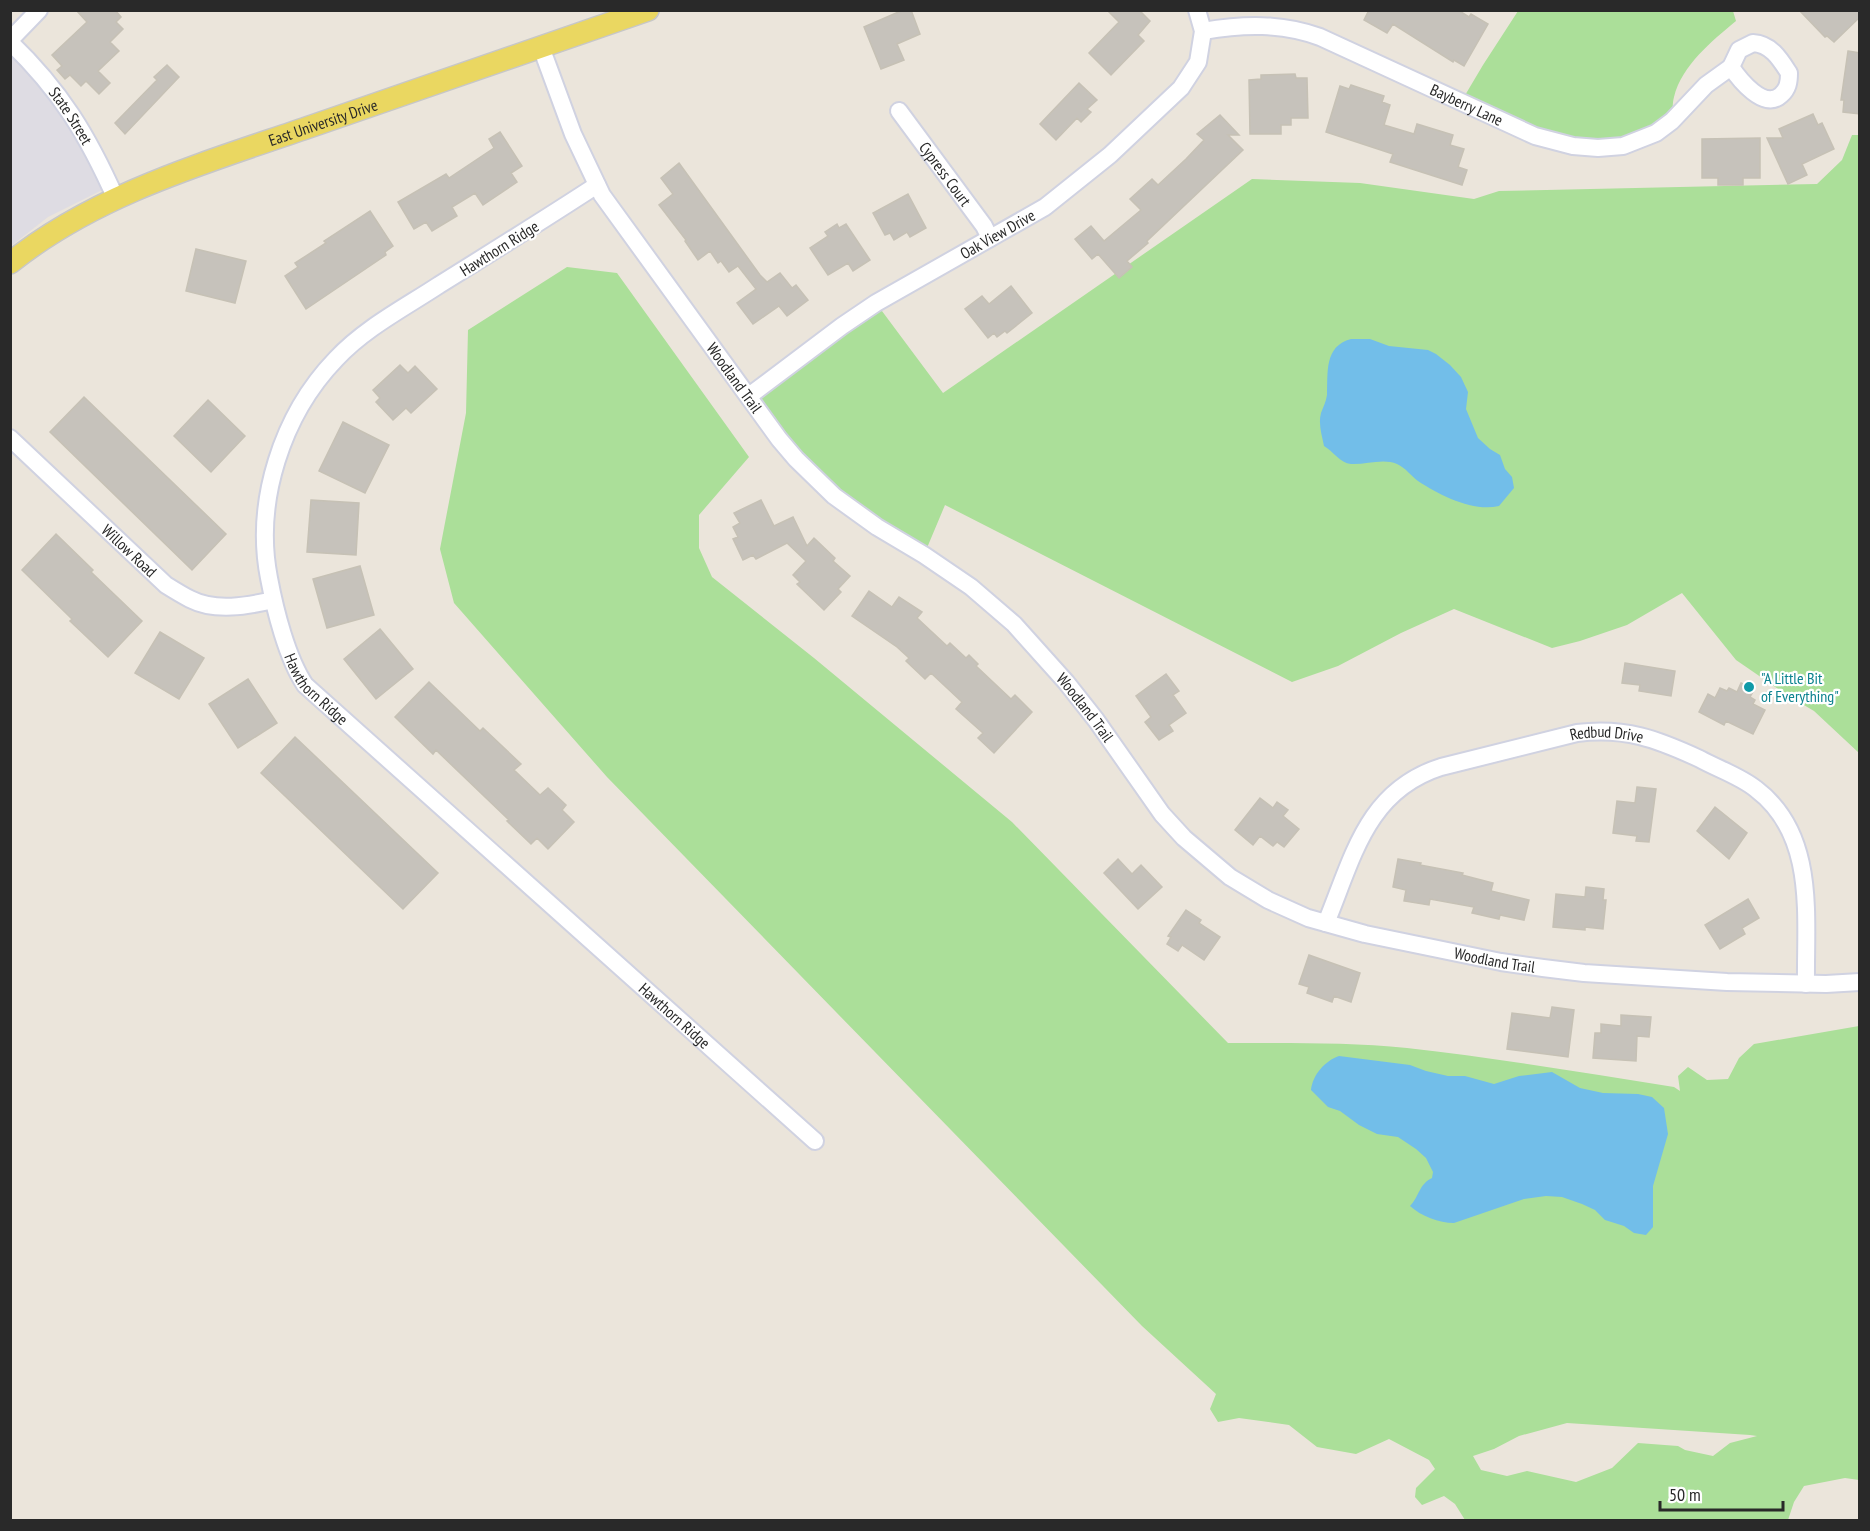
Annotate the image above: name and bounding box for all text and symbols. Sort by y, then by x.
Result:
street label: Bayberry Lane [1427,79,1506,130]
street label: State Street [45,83,97,149]
street label: East University Drive [266,94,380,150]
street label: Cypress Court [915,138,976,210]
street label: Oak View Drive [956,205,1038,263]
street label: Hawthorn Ridge [456,216,542,280]
street label: Woodland Trail [702,339,767,417]
street label: Willow Road [98,520,161,581]
street label: Hawthorn Ridge [280,650,352,729]
place label: "A Little Bit of Everything" [1761,668,1839,706]
street label: Woodland Trail [1052,669,1118,746]
marker: "A Little Bit of Everything" [1742,680,1756,694]
street label: Redbud Drive [1568,721,1646,747]
street label: Woodland Trail [1452,943,1537,977]
street label: Hawthorn Ridge [635,978,715,1053]
scale bar [1660,1474,1783,1512]
text: 50 m [1669,1483,1701,1506]

